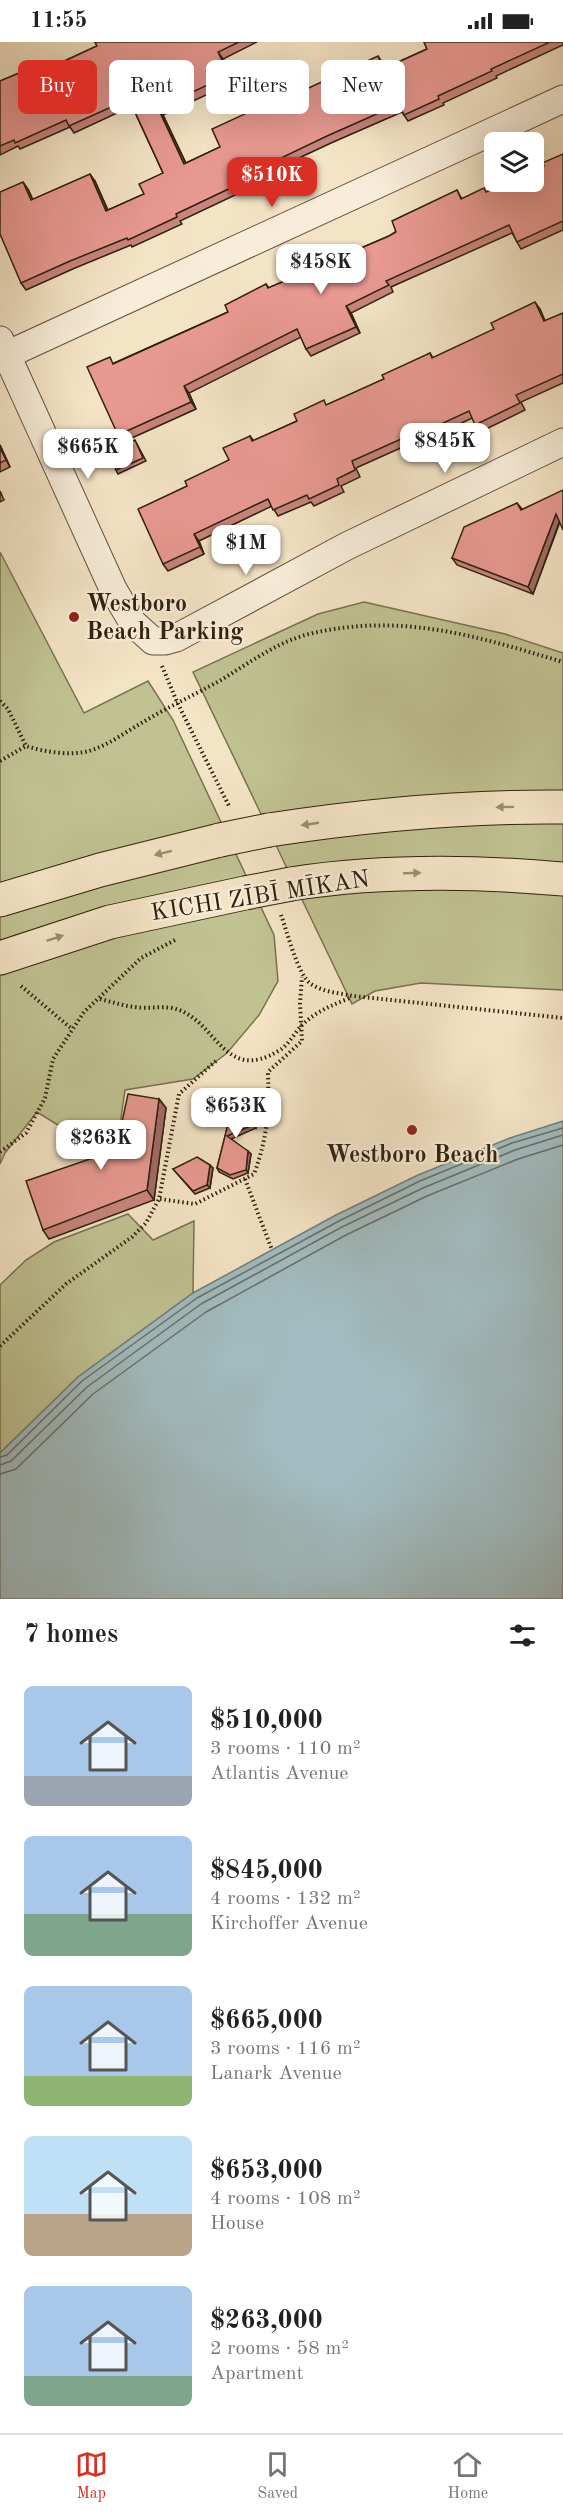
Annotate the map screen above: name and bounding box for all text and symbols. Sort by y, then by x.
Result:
text: 11:55 [30,10,87,32]
chip: Buy [18,60,97,114]
chip: Rent [109,60,194,114]
chip: Filters [206,60,309,114]
chip: New [321,60,405,114]
map controls [484,132,544,192]
button: layers [484,132,544,192]
pin: $510K [230,157,314,208]
text: $510K [241,166,303,186]
pin: $458K [279,244,363,295]
text: $458K [290,253,352,273]
pin: $845K [403,423,487,474]
pin: $665K [46,429,130,480]
text: $845K [414,432,476,452]
text: $665K [57,438,119,458]
pin: $1M [217,525,275,576]
text: $1M [226,534,267,554]
place label: Westboro Beach Parking [86,593,244,645]
marker: Westboro Beach Parking [67,610,81,624]
one-way arrow [495,802,514,812]
one-way arrow [301,819,320,828]
one-way arrow [154,849,173,859]
street label: KICHI ZĪBĪ MĪKAN [149,866,371,926]
one-way arrow [403,869,422,878]
one-way arrow [46,933,64,943]
pin: $653K [194,1088,278,1139]
text: $653K [205,1097,267,1117]
pin: $263K [59,1120,143,1171]
marker: Westboro Beach [405,1123,419,1137]
text: $263K [70,1129,132,1149]
place label: Westboro Beach [325,1144,499,1168]
icon: filters [506,1619,539,1652]
text: 7 homes [24,1622,118,1648]
text: $510,000 [210,1708,323,1734]
icon: home [72,1710,144,1782]
text: 3 rooms · 110 m² [210,1739,360,1759]
text: Atlantis Avenue [210,1764,349,1784]
text: $845,000 [210,1858,323,1884]
icon: home [72,1860,144,1932]
text: 4 rooms · 132 m² [210,1889,360,1909]
text: Kirchoffer Avenue [210,1914,368,1934]
text: $665,000 [210,2008,323,2034]
icon: home [72,2010,144,2082]
text: 3 rooms · 116 m² [210,2039,360,2059]
text: Lanark Avenue [210,2064,342,2084]
text: $653,000 [210,2158,323,2184]
icon: home [72,2160,144,2232]
text: 4 rooms · 108 m² [210,2189,360,2209]
text: House [210,2214,264,2234]
text: $263,000 [210,2308,323,2334]
icon: home [72,2310,144,2382]
text: 2 rooms · 58 m² [210,2339,349,2359]
text: Apartment [210,2364,304,2384]
tab: Map [75,2448,108,2504]
tab: Saved [257,2448,298,2504]
tab: Home [448,2448,488,2504]

